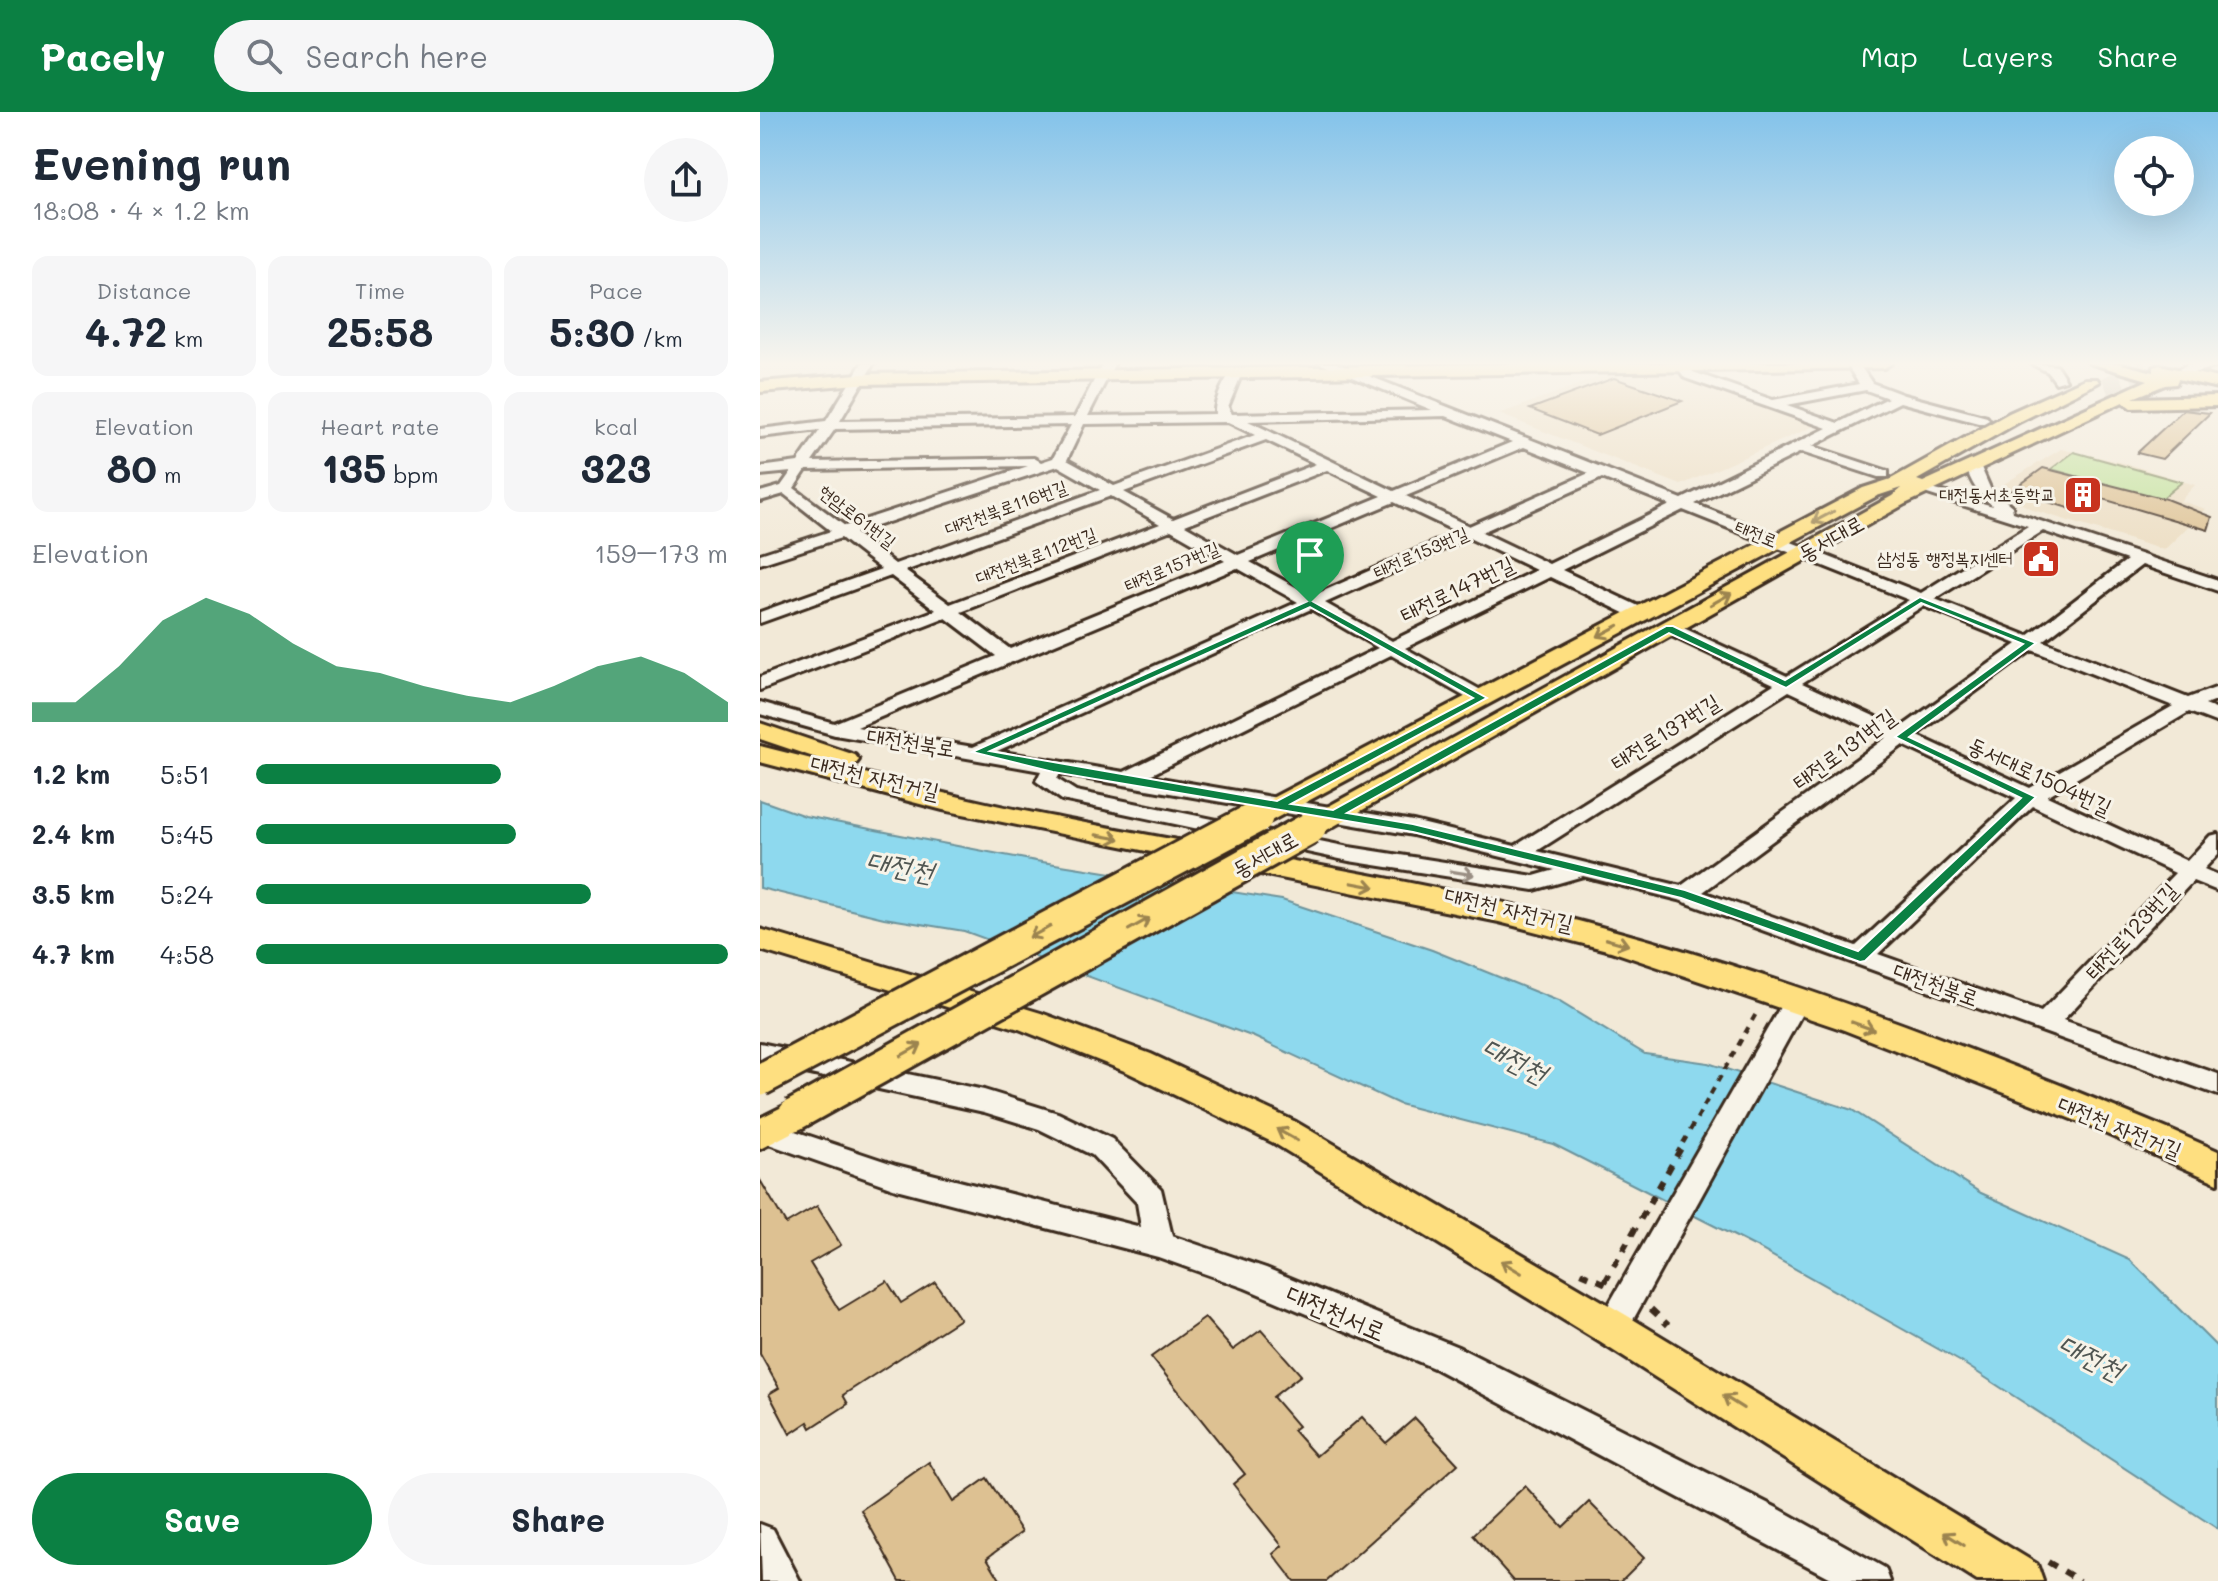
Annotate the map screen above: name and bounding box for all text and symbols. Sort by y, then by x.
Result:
search box [214,20,774,92]
text: Pacely [40,31,166,81]
icon: search [242,34,286,78]
text: Search here [306,36,488,76]
text: Map [1861,38,1918,74]
text: Layers [1962,38,2054,74]
text: Share [2098,38,2178,74]
text: Evening run [32,134,291,191]
map controls [2114,136,2194,216]
button: locate [2114,136,2194,216]
button: share [644,138,728,222]
text: 18:08 · 4 × 1.2 km [32,193,250,227]
text: Distance [97,276,191,305]
text: Time [355,276,405,305]
text: Pace [589,276,643,305]
text: 4.72 [85,305,167,357]
text: 25:58 [327,305,433,357]
text: 5:30 [549,305,635,357]
text: km [167,324,203,353]
text: /km [635,324,683,353]
text: Elevation [95,412,193,441]
text: Heart rate [321,412,439,441]
text: kcal [594,412,638,441]
text: 80 [106,441,157,493]
text: 135 [321,441,386,493]
text: 323 [581,441,651,493]
text: m [157,460,182,489]
text: bpm [386,460,439,489]
street label: 대전천북로116번길 [941,474,1071,540]
building icon: 대전동서초등학교 [2062,474,2104,516]
street label: 현암로61번길 [814,479,902,554]
place label: 대전동서초등학교 [1939,482,2055,506]
street label: 동서대로 [1793,508,1869,567]
one-way arrow [1812,510,1835,526]
street label: 태전로 [1732,514,1781,552]
street label: 태전로153번길 [1369,520,1472,584]
street label: 대전천북로112번길 [972,521,1100,589]
pin [1276,521,1344,603]
icon: arrive [1288,533,1332,577]
street label: 태전로157번길 [1120,535,1223,597]
text: Elevation [32,536,149,570]
text: 159–173 m [594,536,728,570]
public building icon: 삼성동 행정복지센터 [2020,538,2062,580]
place label: 삼성동 행정복지센터 [1877,546,2013,570]
street label: 태전로147번길 [1395,548,1519,629]
one-way arrow [1709,591,1732,607]
one-way arrow [1596,624,1620,640]
street label: 태전로137번길 [1605,686,1725,777]
street label: 태전로131번길 [1786,701,1901,796]
street label: 대전천북로 [865,720,957,763]
street label: 동서대로1504번길 [1964,730,2117,822]
street label: 대전천 자전거길 [808,748,942,805]
text: 1.2 km [32,757,110,791]
text: 5:51 [160,757,210,791]
text: 2.4 km [32,817,115,851]
text: 5:45 [160,817,214,851]
street label: 동서대로 [1227,824,1303,883]
one-way arrow [1095,831,1120,846]
water label: 대전천 [864,841,939,890]
one-way arrow [1449,866,1474,881]
street label: 태전로123번길 [2078,875,2184,986]
text: 3.5 km [32,877,115,911]
text: 5:24 [160,877,213,911]
one-way arrow [1350,878,1376,893]
street label: 대전천 자전거길 [1442,880,1576,937]
one-way arrow [1127,915,1150,931]
one-way arrow [1029,924,1052,940]
one-way arrow [1604,935,1630,950]
text: 4.7 km [32,937,115,971]
text: 4:58 [160,937,214,971]
street label: 대전천북로 [1890,955,1983,1012]
one-way arrow [1850,1020,1875,1034]
water label: 대전천 [1477,1028,1556,1092]
one-way arrow [899,1042,923,1057]
street label: 대전천 자전거길 [2054,1089,2187,1165]
one-way arrow [1276,1126,1300,1142]
one-way arrow [1500,1259,1523,1275]
street label: 대전천서로 [1282,1276,1391,1348]
water label: 대전천 [2053,1325,2132,1389]
one-way arrow [1722,1394,1745,1410]
button: Save [32,1473,372,1565]
button: Share [388,1473,728,1565]
one-way arrow [1943,1530,1966,1546]

